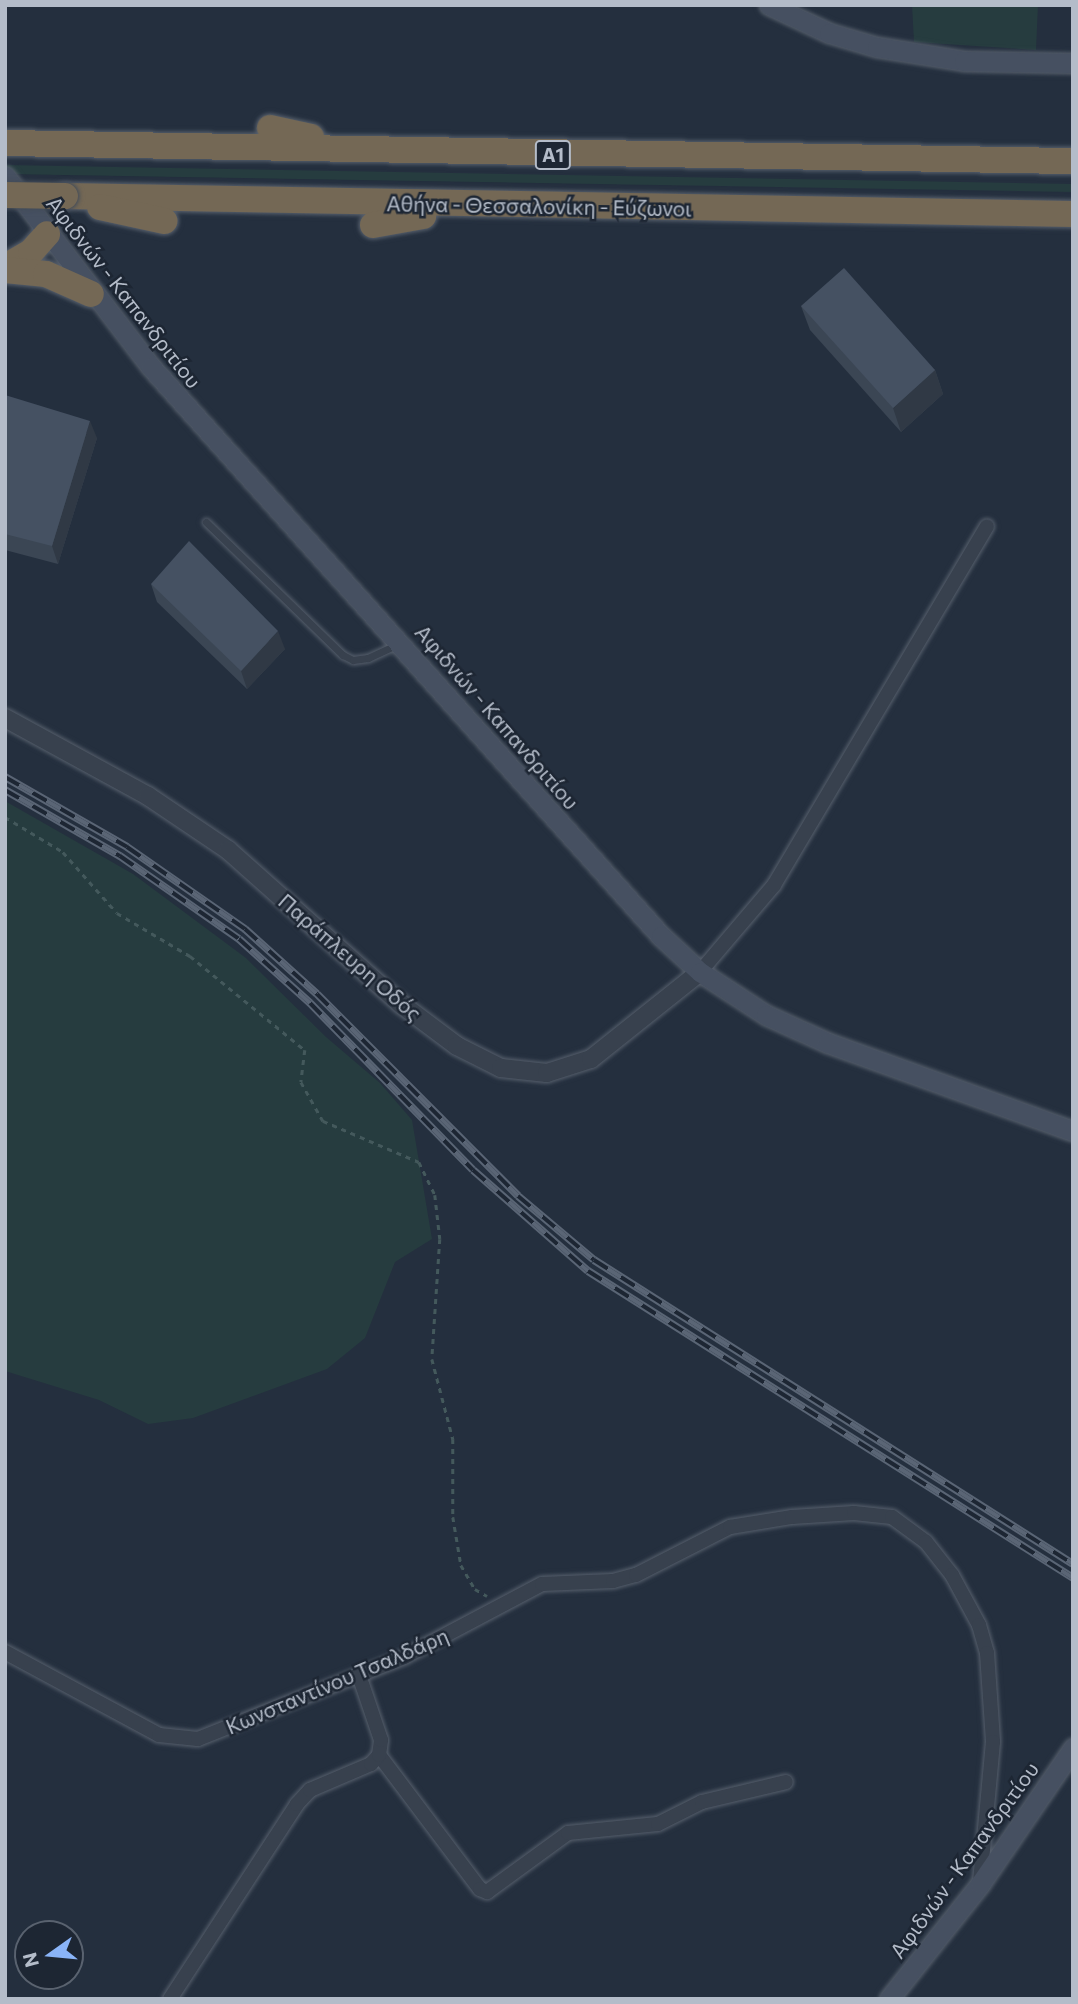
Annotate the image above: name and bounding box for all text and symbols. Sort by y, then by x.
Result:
road number: Α1 [534,140,572,170]
street label: Αφιδνών - Καπανδριτίου [41,191,207,393]
street label: Αθήνα - Θεσσαλονίκη - Εύζωνοι [386,191,692,221]
street label: Αφιδνών - Καπανδριτίου [410,620,584,814]
street label: Παράπλευρη Οδός [273,888,427,1026]
street label: Κωνσταντίνου Τσαλδάρη [222,1623,452,1739]
street label: Αφιδνών - Καπανδριτίου [884,1757,1044,1963]
north arrow [14,1920,84,1990]
text: N [17,1950,43,1970]

